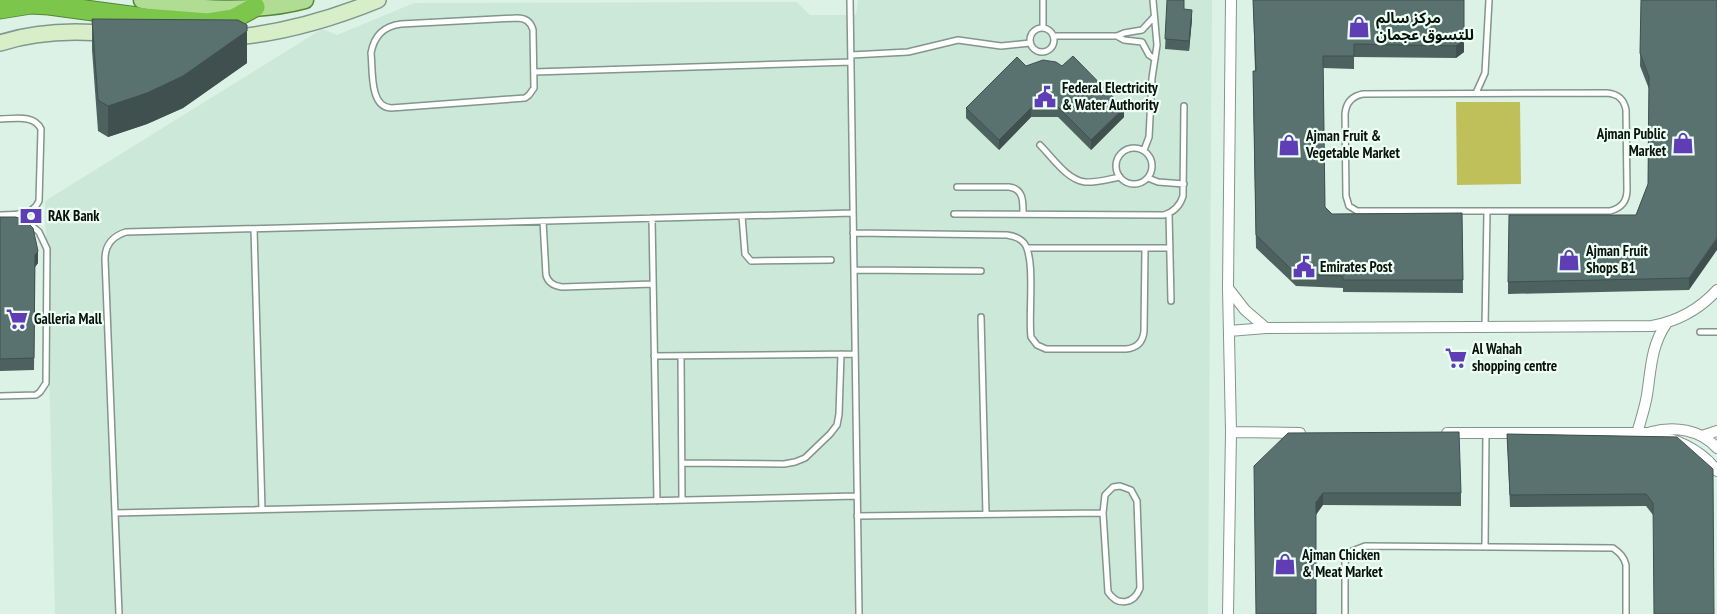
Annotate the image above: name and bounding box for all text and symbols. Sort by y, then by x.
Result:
place label: مركز سالم للتسوق عجمان [1376,8,1474,44]
shop icon: مركز سالم للتسوق عجمان [1346,14,1372,40]
place label: Federal Electricity & Water Authority [1062,78,1160,114]
public building icon: Federal Electricity & Water Authority [1032,84,1058,110]
place label: Ajman Public Market [1596,124,1667,160]
place label: Ajman Fruit & Vegetable Market [1305,126,1400,162]
shop icon: Ajman Public Market [1670,130,1696,156]
shop icon: Ajman Fruit & Vegetable Market [1276,132,1302,158]
bank icon: RAK Bank [18,203,44,229]
place label: RAK Bank [48,206,100,225]
place label: Ajman Fruit Shops B1 [1585,241,1649,277]
shop icon: Ajman Fruit Shops B1 [1556,247,1582,273]
public building icon: Emirates Post [1291,254,1317,280]
place label: Emirates Post [1320,257,1393,276]
supermarket icon: Galleria Mall [4,306,30,332]
place label: Galleria Mall [34,309,102,328]
place label: Al Wahah shopping centre [1471,339,1557,375]
supermarket icon: Al Wahah shopping centre [1443,345,1469,371]
place label: Ajman Chicken & Meat Market [1301,545,1383,581]
shop icon: Ajman Chicken & Meat Market [1272,551,1298,577]

